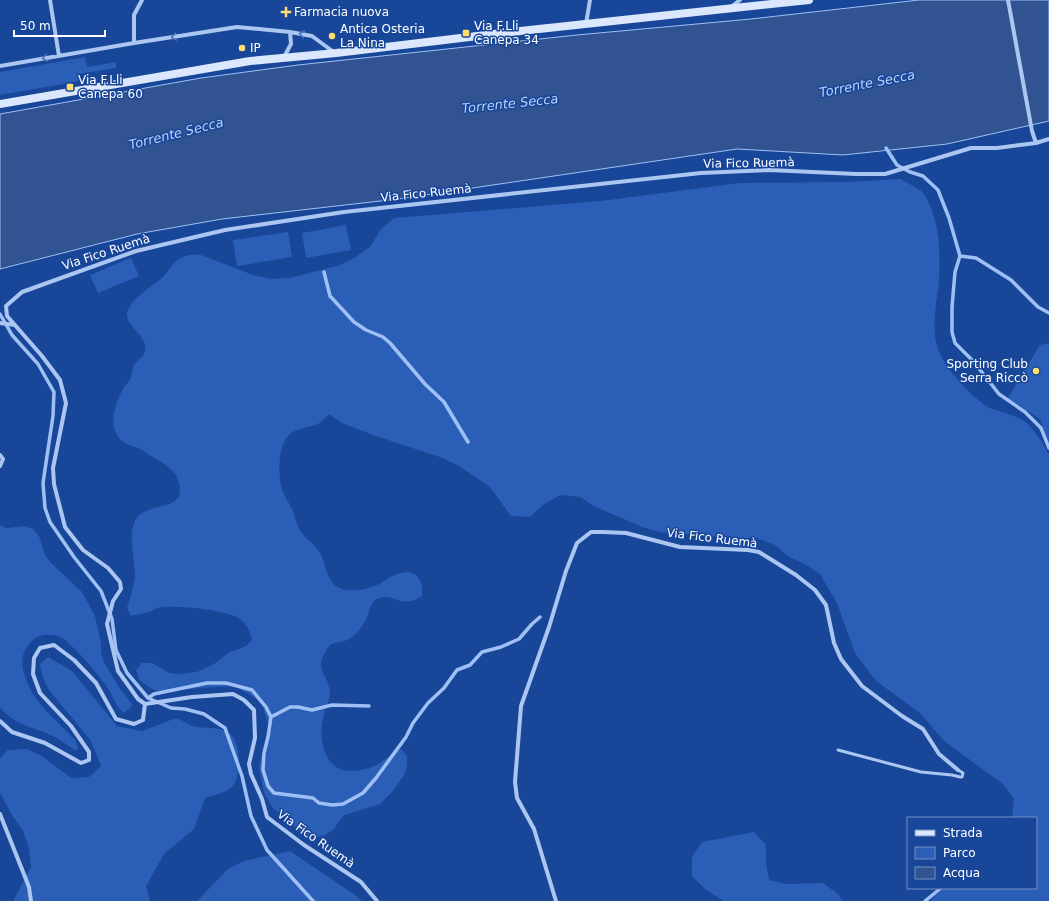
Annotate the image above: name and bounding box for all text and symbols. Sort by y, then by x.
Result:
place label: Farmacia nuova [294,5,389,19]
marker: Farmacia nuova [281,7,291,17]
scale bar [14,12,105,38]
text: 50 m [20,19,51,33]
place label: Via F.Lli Canepa 34 [474,19,539,47]
place label: Antica Osteria La Nina [340,22,425,50]
marker: Via F.Lli Canepa 34 [461,28,471,38]
one-way arrow [299,30,305,39]
marker: Antica Osteria La Nina [327,31,337,41]
one-way arrow [170,32,177,41]
place label: IP [250,41,261,55]
marker: IP [237,43,247,53]
one-way arrow [42,54,48,62]
water label: Torrente Secca [818,67,916,100]
place label: Via F.Lli Canepa 60 [78,73,143,101]
marker: Via F.Lli Canepa 60 [65,82,75,92]
water label: Torrente Secca [461,91,559,116]
water label: Torrente Secca [127,114,225,152]
street label: Via Fico Ruemà [703,155,795,171]
street label: Via Fico Ruemà [380,181,472,205]
street label: Via Fico Ruemà [60,231,152,273]
place label: Sporting Club Serra Riccò [946,357,1028,385]
marker: Sporting Club Serra Riccò [1031,366,1041,376]
street label: Via Fico Ruemà [666,525,758,551]
street label: Via Fico Ruemà [275,807,357,871]
legend [907,817,1037,889]
text: Strada [943,826,983,840]
text: Parco [943,846,976,860]
text: Acqua [943,866,980,880]

